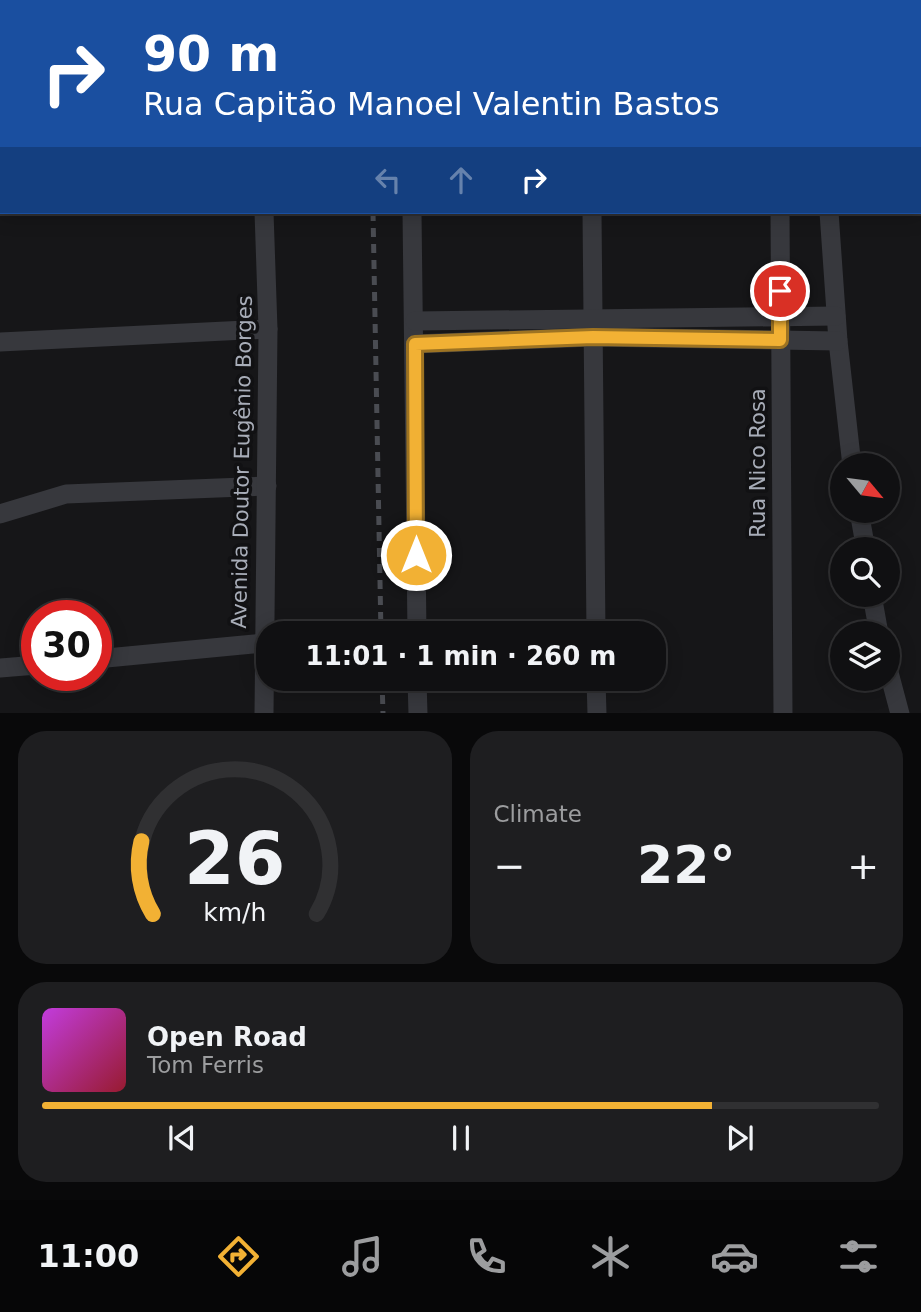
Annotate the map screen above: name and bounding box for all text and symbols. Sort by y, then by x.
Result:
text: 90 m [143,26,279,83]
icon: right [28,28,119,119]
text: Rua Capitão Manoel Valentin Bastos [143,85,720,123]
icon: left [369,161,407,199]
icon: ahead [442,161,480,199]
icon: right [515,161,553,199]
pin [750,261,810,321]
icon: arrive [761,272,799,310]
street label: Avenida Doutor Eugênio Borges [227,295,257,629]
street label: Rua Nico Rosa [746,388,770,538]
north arrow [830,453,900,523]
map controls [830,453,900,691]
position arrow [379,518,453,592]
button: search [830,537,900,607]
speed limit sign: 30 [21,600,112,691]
button: layers [830,621,900,691]
text: 11:01 · 1 min · 260 m [306,641,616,671]
text: Climate [494,801,582,827]
text: 26 [184,816,285,901]
text: 22° [637,835,735,895]
text: − [494,844,525,888]
text: + [847,844,879,888]
text: km/h [203,897,266,926]
text: Open Road [147,1022,307,1052]
text: Tom Ferris [147,1052,264,1078]
icon: previous [163,1119,201,1157]
icon: pause [442,1119,480,1157]
icon: next [721,1119,759,1157]
icon: directions [214,1232,263,1281]
icon: music [338,1232,387,1281]
icon: phone [462,1232,511,1281]
icon: climate [586,1232,635,1281]
icon: car [710,1232,759,1281]
icon: filters [834,1232,883,1281]
text: 11:00 [38,1237,139,1275]

